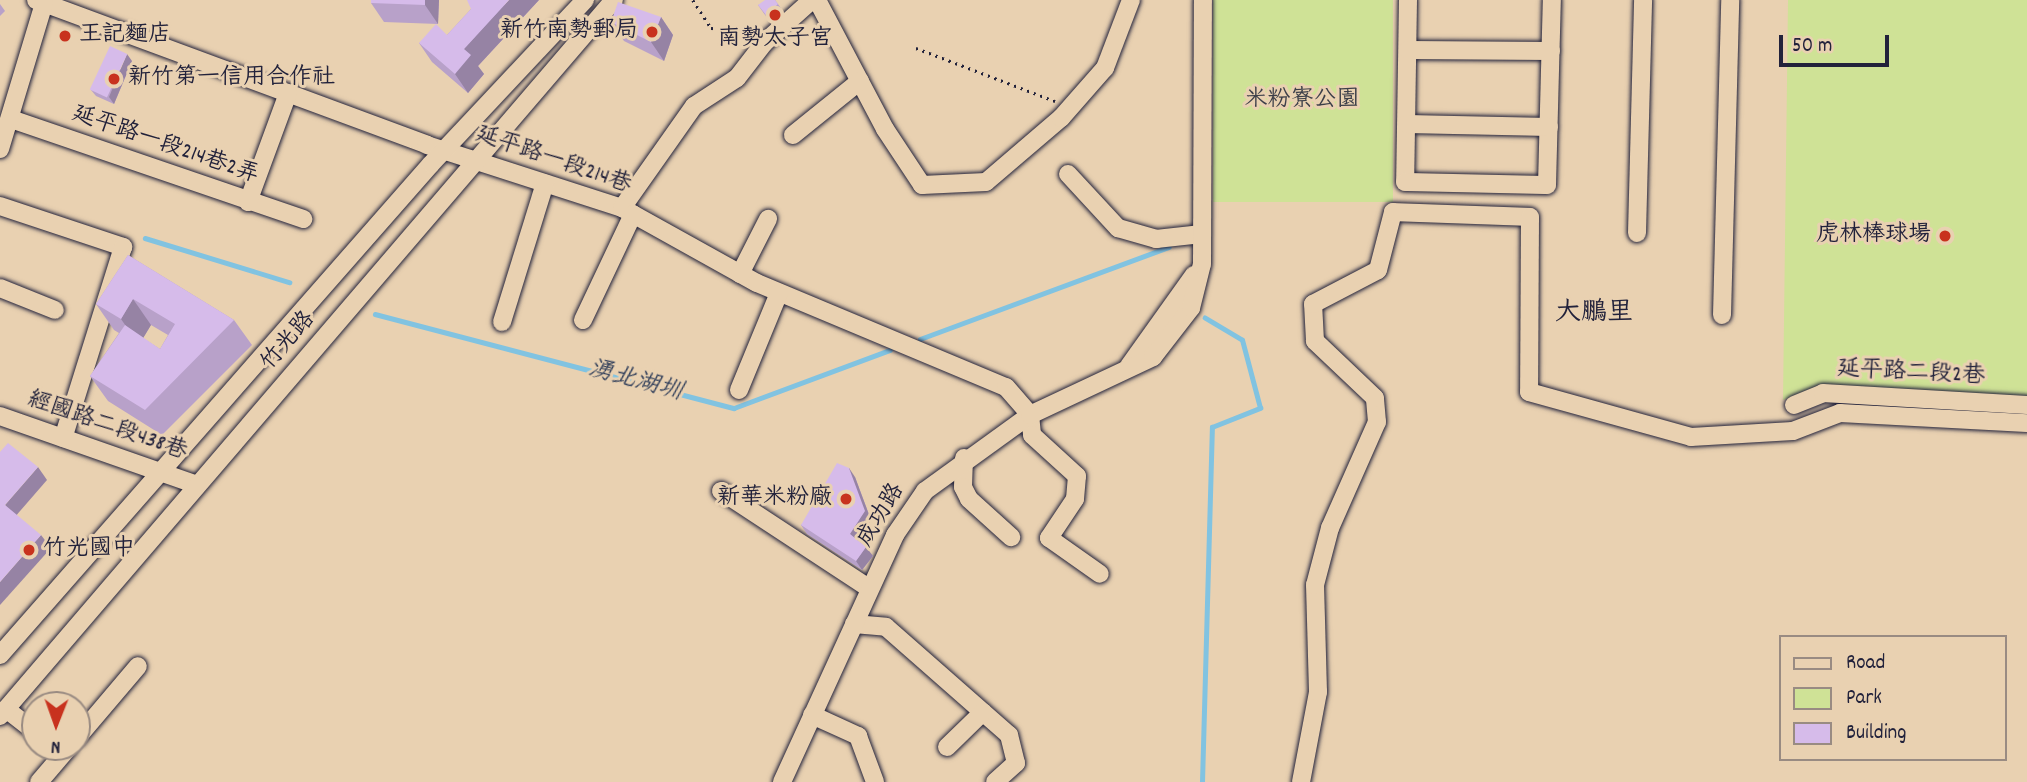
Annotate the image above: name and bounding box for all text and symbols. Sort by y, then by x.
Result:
marker: 南勢太子宮 [767,7,783,23]
place label: 新竹南勢郵局 [500,18,638,46]
scale bar [1782,21,1892,65]
place label: 王記麵店 [79,22,171,50]
marker: 新竹南勢郵局 [644,24,660,40]
place label: 南勢太子宮 [718,26,832,54]
marker: 王記麵店 [57,28,73,44]
text: 50 m [1792,32,1832,62]
place label: 新竹第一信用合作社 [128,65,335,93]
marker: 新竹第一信用合作社 [106,71,122,87]
park label: 米粉寮公園 [1245,87,1359,115]
street label: 延平路一段214巷2弄 [68,101,262,191]
street label: 延平路一段214巷 [472,121,634,201]
place label: 虎林棒球場 [1816,222,1931,250]
marker: 虎林棒球場 [1937,228,1953,244]
district label: 大鵬里 [1555,298,1633,330]
street label: 竹光路 [256,307,322,377]
water label: 湧北湖圳 [585,356,685,408]
street label: 延平路二段2巷 [1836,356,1986,392]
street label: 經國路二段438巷 [24,387,190,467]
street label: 成功路 [852,479,912,553]
place label: 新華米粉廠 [717,485,832,513]
marker: 新華米粉廠 [838,491,854,507]
place label: 竹光國中 [43,536,135,564]
marker: 竹光國中 [21,542,37,558]
legend [1778,635,2006,761]
text: Road [1846,649,1885,679]
text: Park [1846,684,1882,714]
north arrow [21,691,91,761]
text: Building [1846,719,1906,749]
text: N [51,732,61,759]

